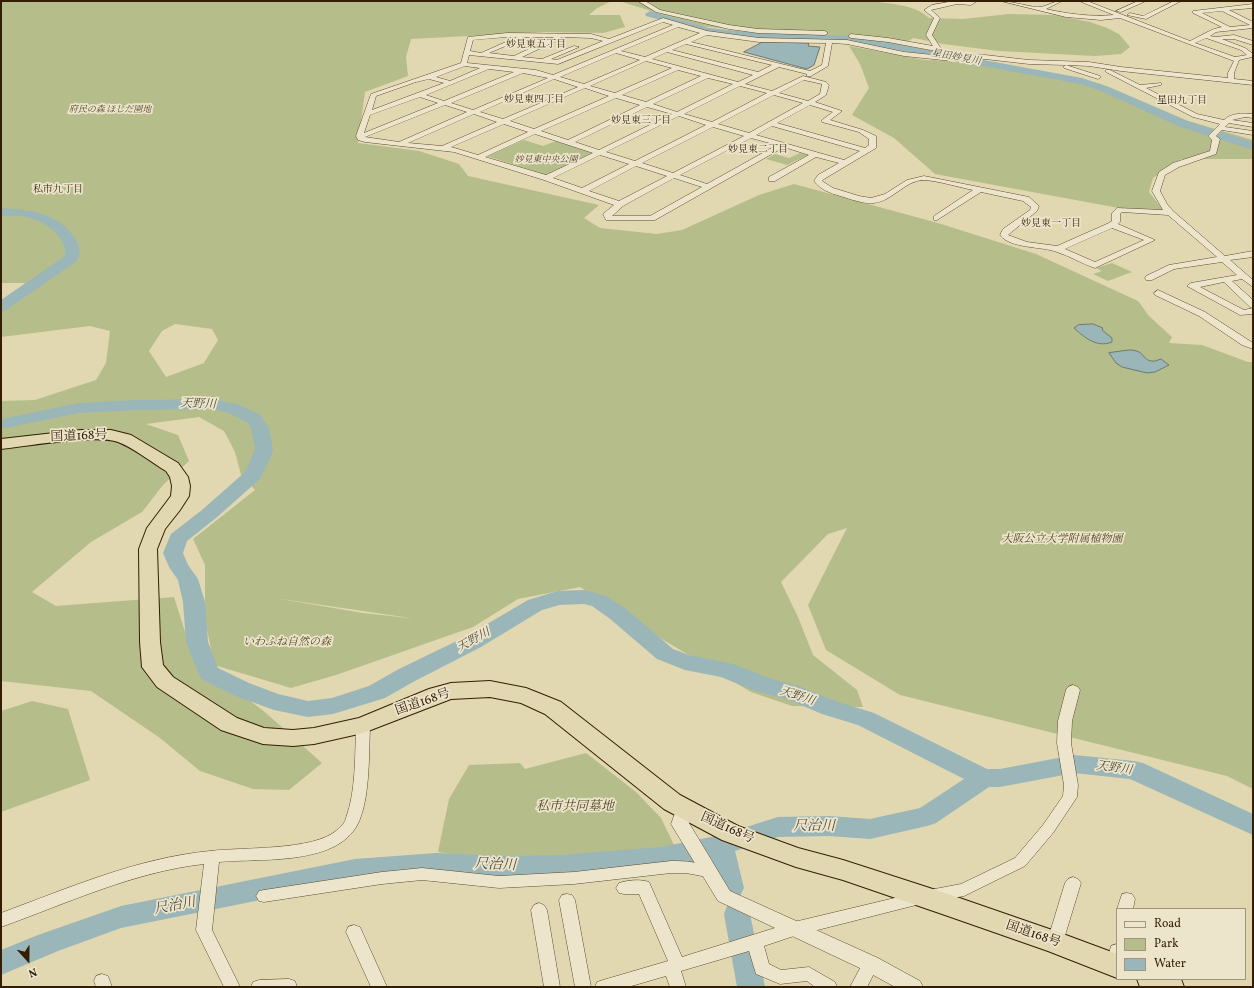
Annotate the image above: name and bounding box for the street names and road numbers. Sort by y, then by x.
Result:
street label: 国道168号 [50,428,108,446]
street label: 国道168号 [393,686,453,720]
street label: 国道168号 [698,810,756,848]
street label: 国道168号 [1003,918,1063,952]

